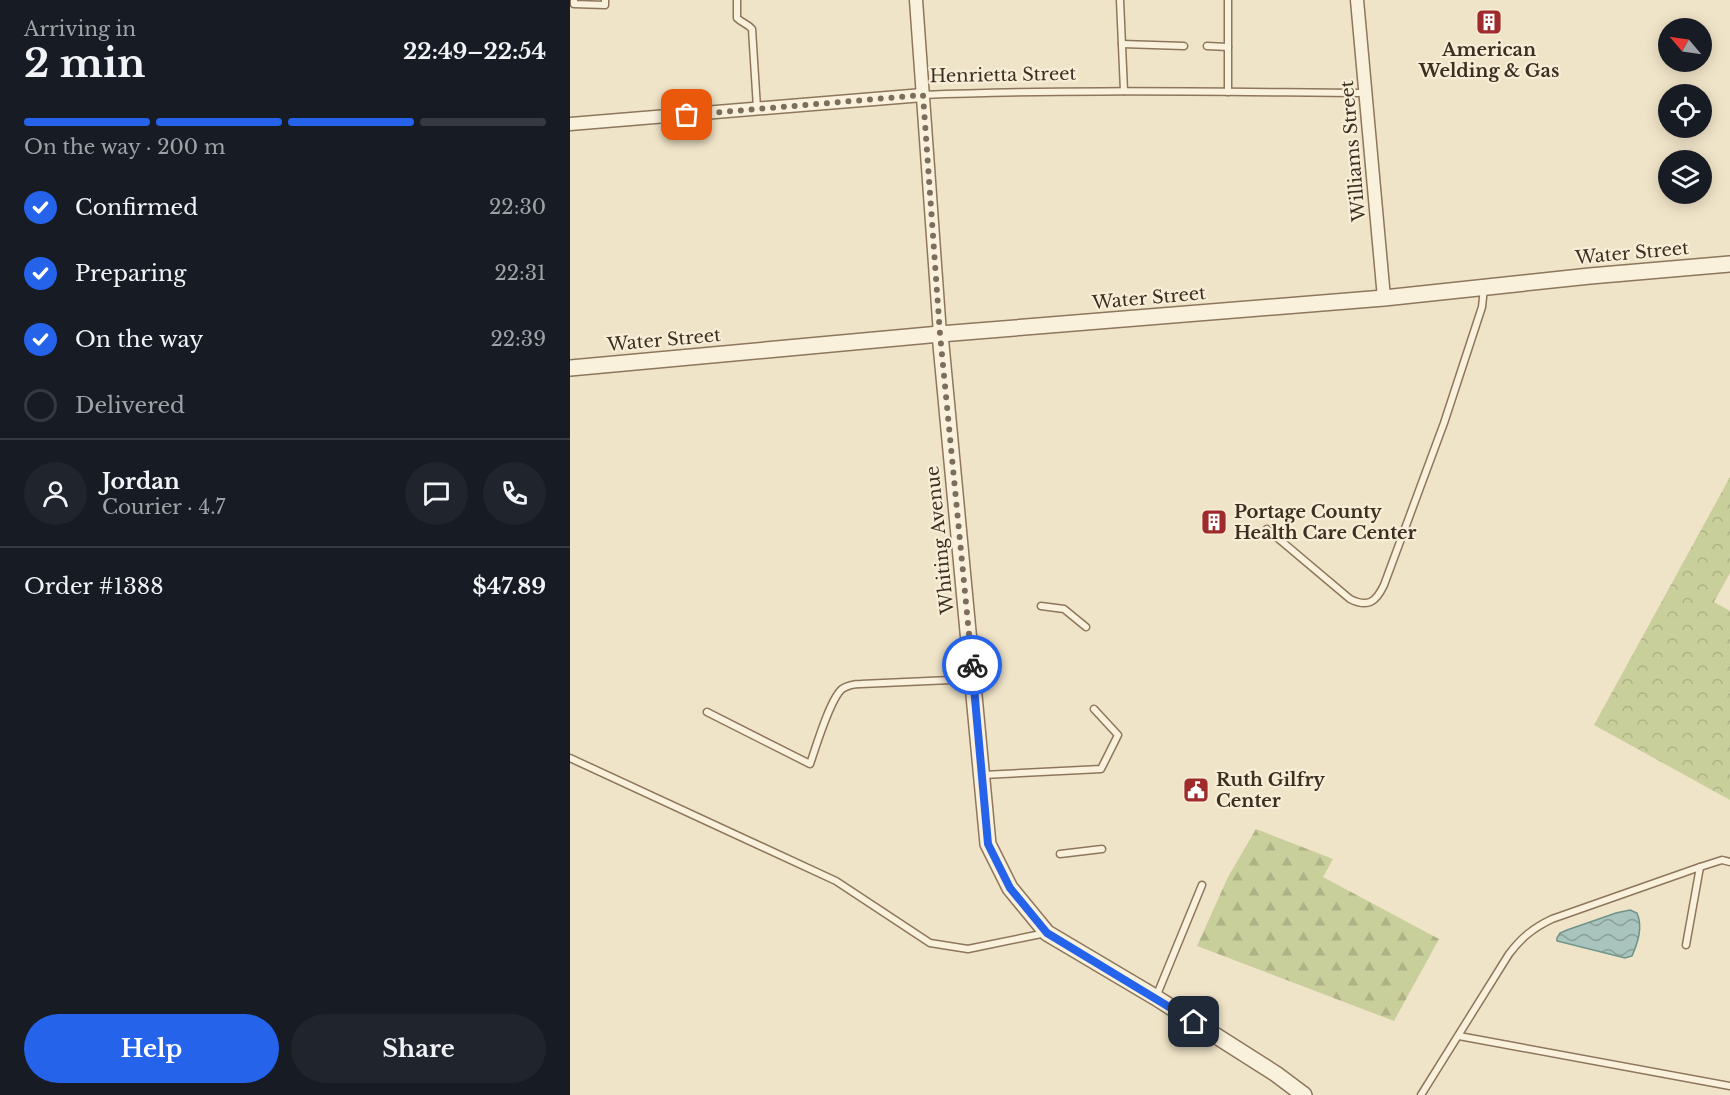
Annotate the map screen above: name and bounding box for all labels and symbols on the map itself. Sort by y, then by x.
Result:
building icon: American Welding & Gas [1474,7,1504,37]
north arrow [1658,18,1712,72]
place label: American Welding & Gas [1418,39,1559,82]
street label: Henrietta Street [929,63,1077,87]
street label: Williams Street [1336,79,1370,224]
pin [661,89,712,140]
street label: Water Street [1573,237,1690,269]
street label: Water Street [1090,282,1207,314]
street label: Water Street [605,324,722,356]
street label: Whiting Avenue [921,465,959,616]
place label: Portage County Health Care Center [1234,501,1417,544]
building icon: Portage County Health Care Center [1199,507,1229,537]
courier [942,635,1002,695]
place label: Ruth Gilfry Center [1216,769,1325,812]
public building icon: Ruth Gilfry Center [1181,775,1211,805]
pin [1168,996,1219,1047]

